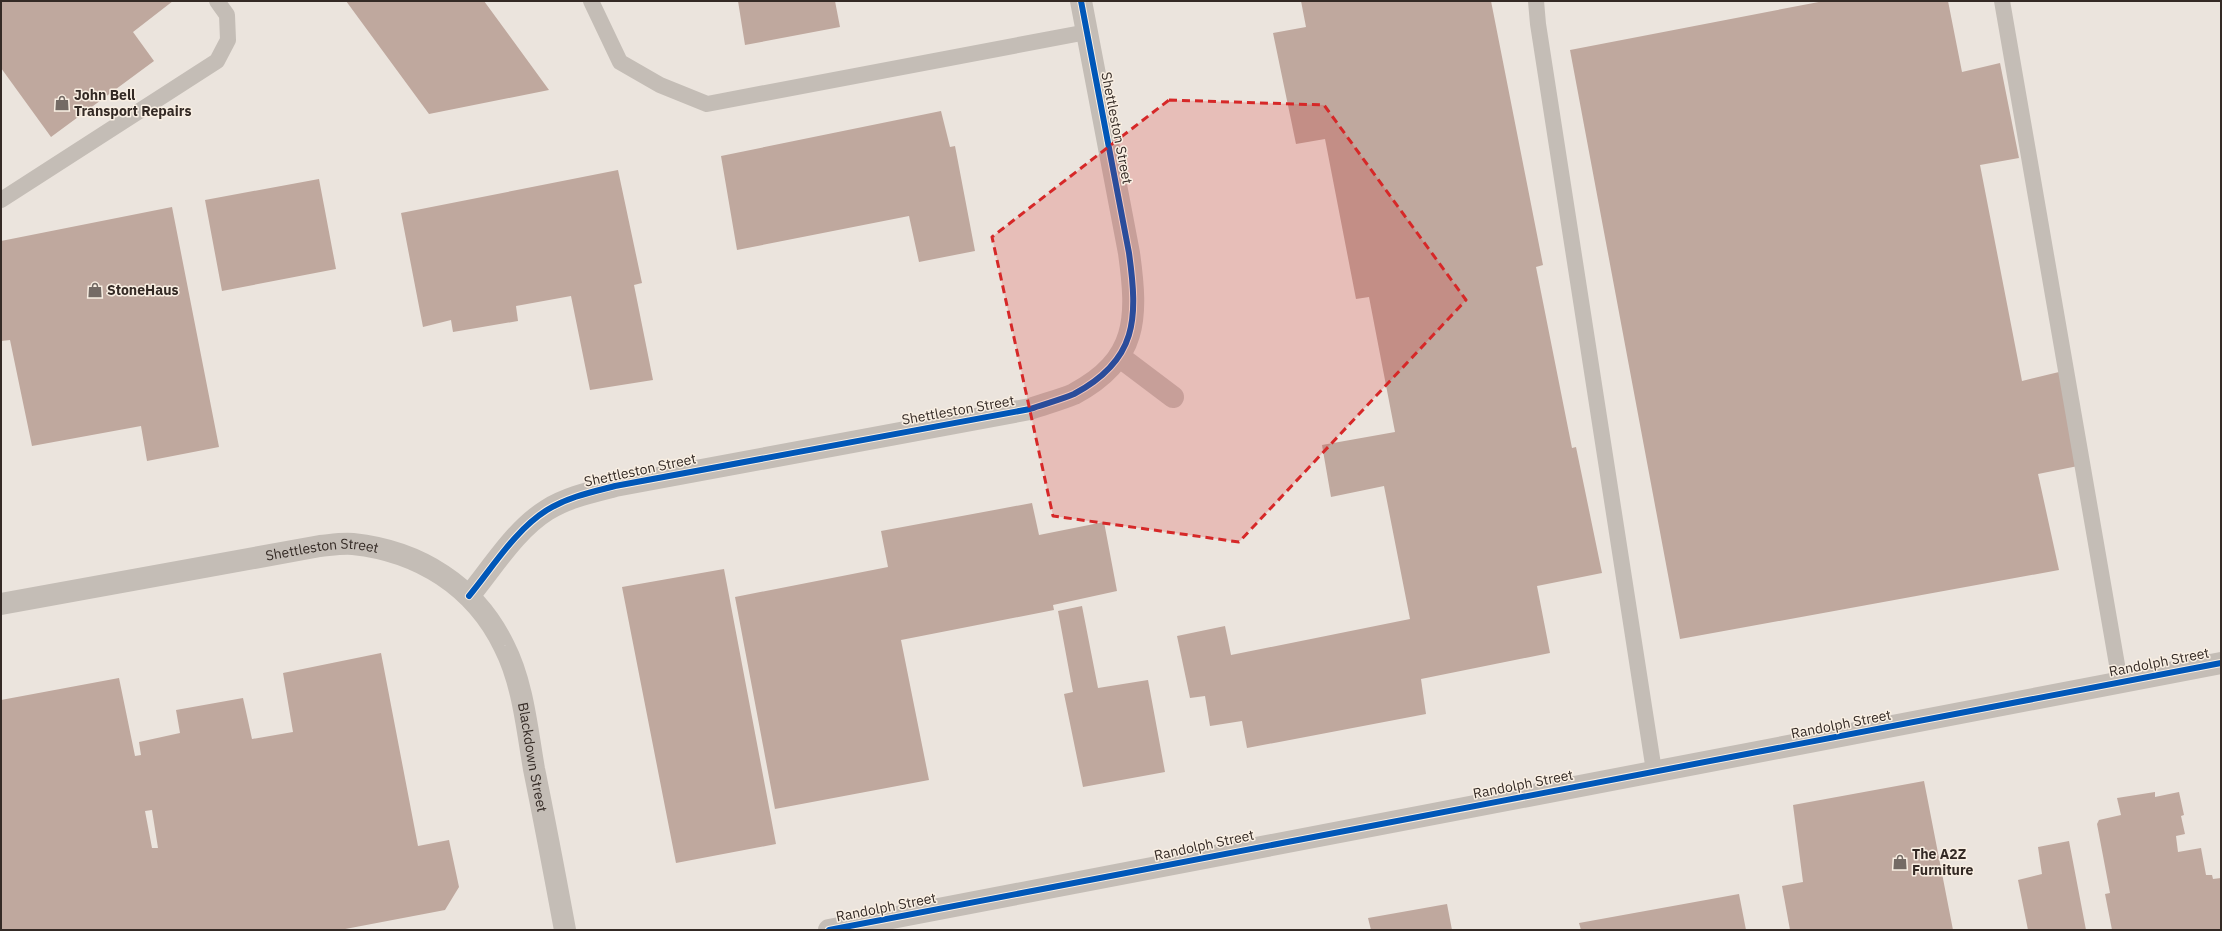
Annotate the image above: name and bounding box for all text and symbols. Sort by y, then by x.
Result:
street label: Shettleston Street [1097,70,1137,186]
place label: John Bell Transport Repairs [74,86,191,120]
shop icon: John Bell Transport Repairs [53,94,71,112]
shop icon: StoneHaus [86,281,104,299]
place label: StoneHaus [107,281,179,299]
street label: Shettleston Street [900,391,1016,429]
street label: Shettleston Street [582,449,698,491]
street label: Shettleston Street [264,535,380,565]
street label: Randolph Street [2107,643,2211,681]
street label: Blackdown Street [514,701,551,814]
street label: Randolph Street [1789,705,1893,743]
street label: Randolph Street [1471,765,1575,803]
street label: Randolph Street [1152,826,1256,864]
place label: The A2Z Furniture [1912,845,1973,879]
shop icon: The A2Z Furniture [1891,853,1909,871]
street label: Randolph Street [834,888,938,926]

